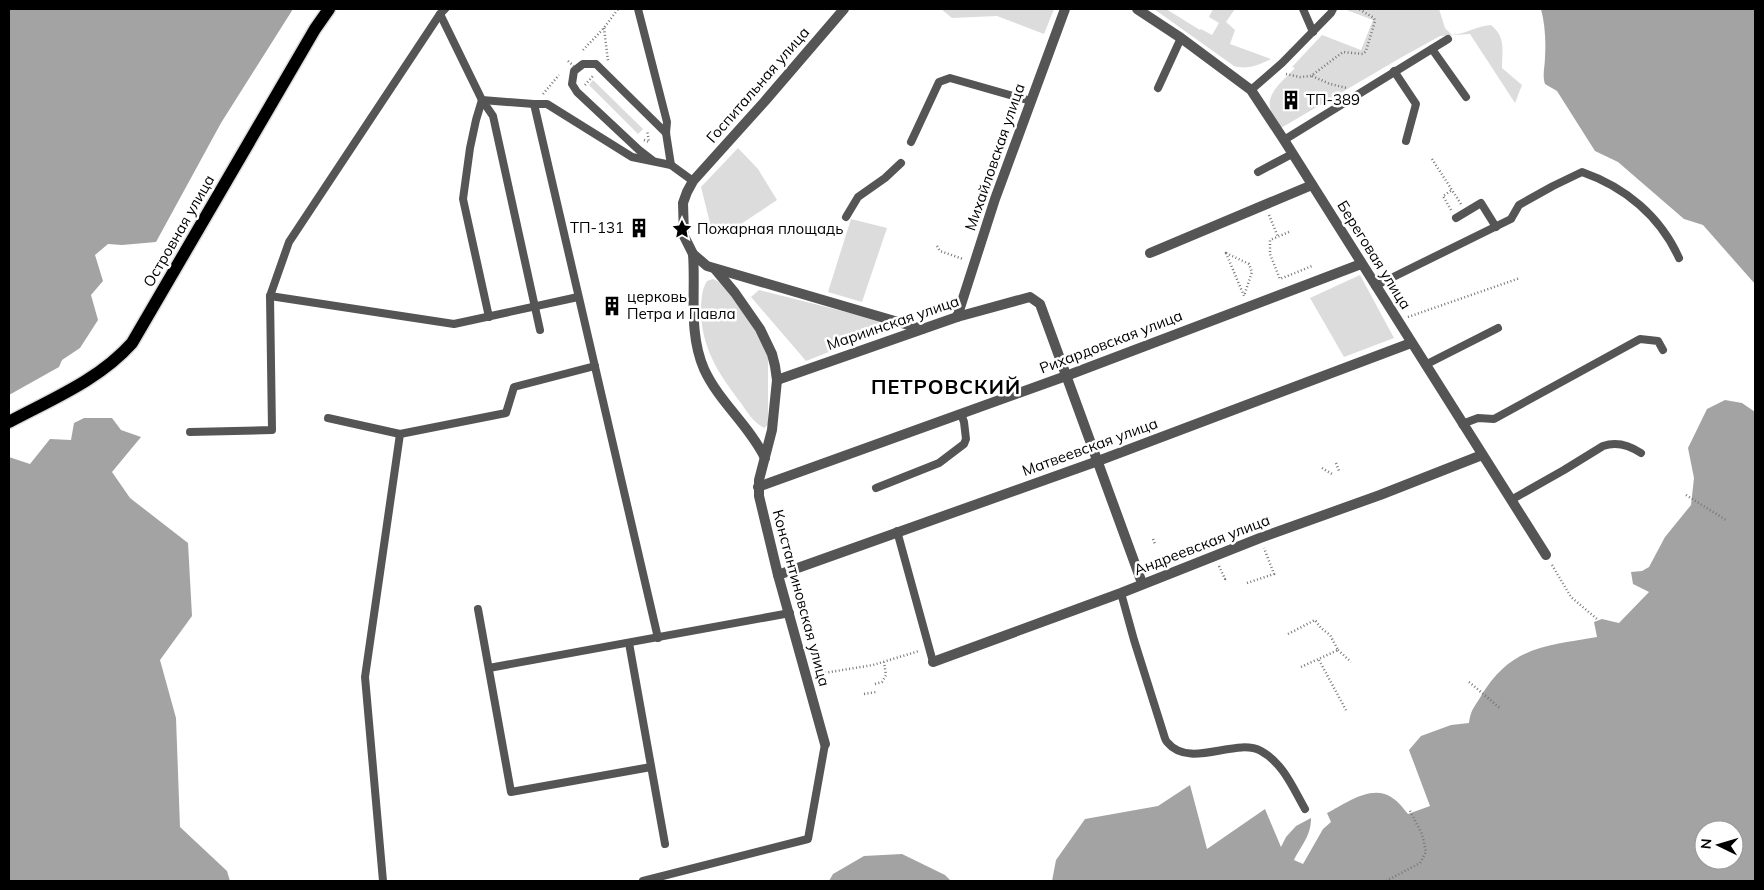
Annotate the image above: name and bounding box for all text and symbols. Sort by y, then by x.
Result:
street label: Госпитальная улица [702,23,813,147]
street label: Михайловская улица [960,81,1029,233]
building icon: ТП-389 [1280,89,1302,111]
place label: ТП-389 [1306,90,1360,109]
street label: Островная улица [139,171,218,290]
street label: Береговая улица [1333,197,1416,313]
building icon: ТП-131 [628,217,650,239]
place label: ТП-131 [570,218,624,237]
place icon: Пожарная площадь [671,218,693,240]
place label: Пожарная площадь [697,219,843,238]
place label: церковь Петра и Павла [627,287,736,323]
street label: Мариинская улица [824,291,961,354]
building icon: церковь Петра и Павла [601,295,623,317]
street label: Рихардовская улица [1037,305,1185,378]
district label: ПЕТРОВСКИЙ [871,374,1021,399]
street label: Матвеевская улица [1019,413,1160,480]
street label: Константиновская улица [769,507,834,688]
street label: Андреевская улица [1131,510,1272,579]
north arrow [1694,820,1744,870]
text: N [1697,838,1715,850]

